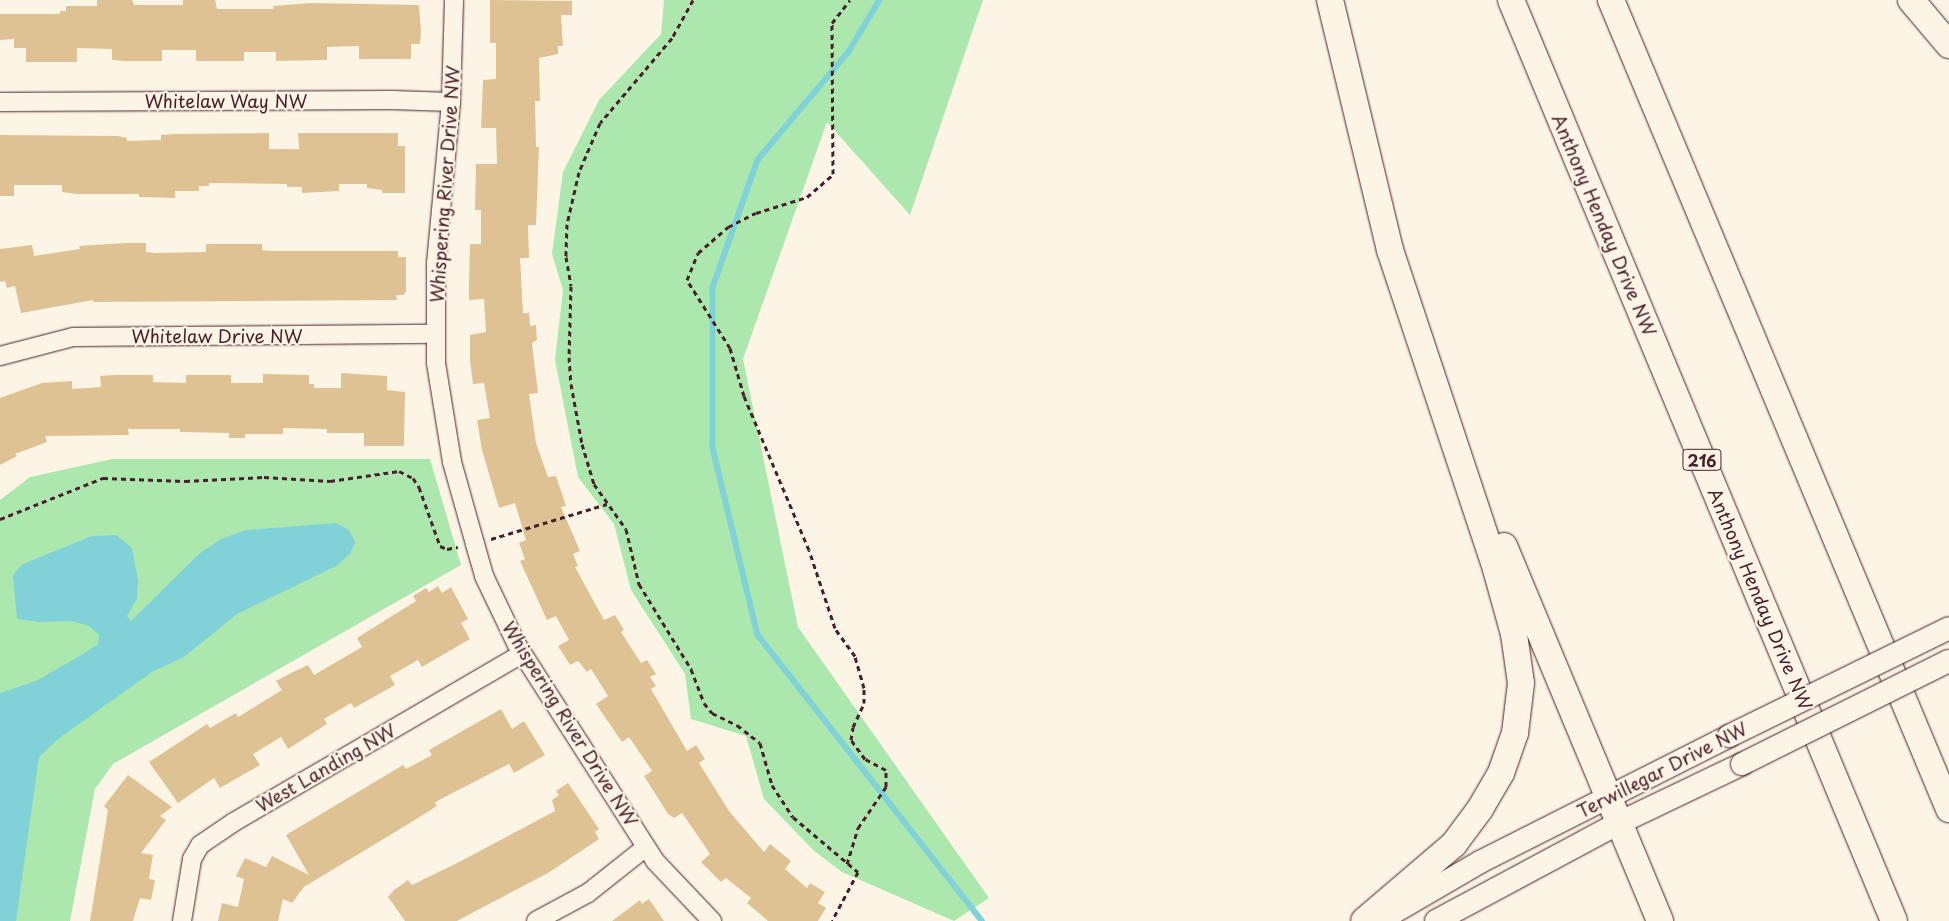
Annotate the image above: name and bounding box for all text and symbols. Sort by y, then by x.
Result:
street label: Whispering River Drive NW [426,65,464,303]
street label: Whitelaw Way NW [144,90,308,112]
street label: Anthony Henday Drive NW [1548,111,1660,339]
street label: Whitelaw Drive NW [132,325,302,347]
road number: 216 [1682,446,1722,474]
street label: Anthony Henday Drive NW [1704,485,1816,713]
street label: Whispering River Drive NW [498,618,642,830]
street label: Terwillegar Drive NW [1574,718,1750,822]
street label: West Landing NW [253,720,399,816]

